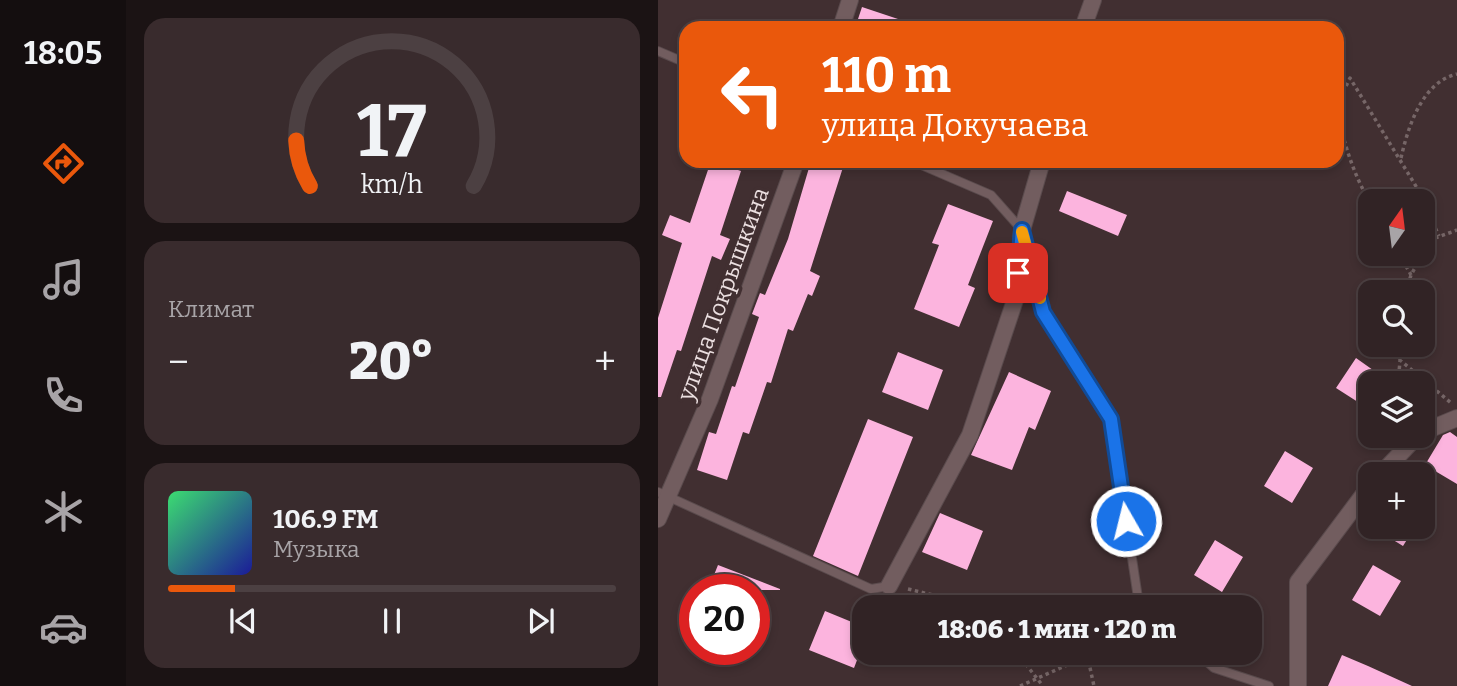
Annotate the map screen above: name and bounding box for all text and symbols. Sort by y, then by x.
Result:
text: 18:05 [24,34,102,72]
text: 110 m [822,46,951,105]
icon: left [707,49,798,140]
text: 17 [357,89,427,176]
text: улица Докучаева [822,106,1088,144]
icon: directions [39,139,88,188]
text: km/h [361,170,423,200]
street label: улица Покрышкина [671,183,775,405]
north arrow [1358,189,1435,266]
map controls [1358,189,1435,539]
pin [988,243,1048,303]
icon: arrive [999,254,1037,292]
icon: music [39,255,88,304]
button: search [1358,280,1435,357]
text: Климат [168,295,254,323]
text: 20° [349,330,434,393]
text: − [168,339,189,385]
text: + [594,339,616,385]
icon: phone [39,371,88,420]
button: layers [1358,371,1435,448]
button: + [1358,462,1435,539]
position arrow [1089,484,1163,558]
icon: climate [39,487,88,536]
text: 106.9 FM [273,504,378,535]
text: Музыка [273,535,360,563]
speed limit sign: 20 [679,574,770,665]
icon: previous [224,602,262,640]
icon: pause [373,602,411,640]
icon: next [522,602,560,640]
icon: car [39,603,88,652]
text: 18:06 · 1 мин · 120 m [938,614,1176,645]

